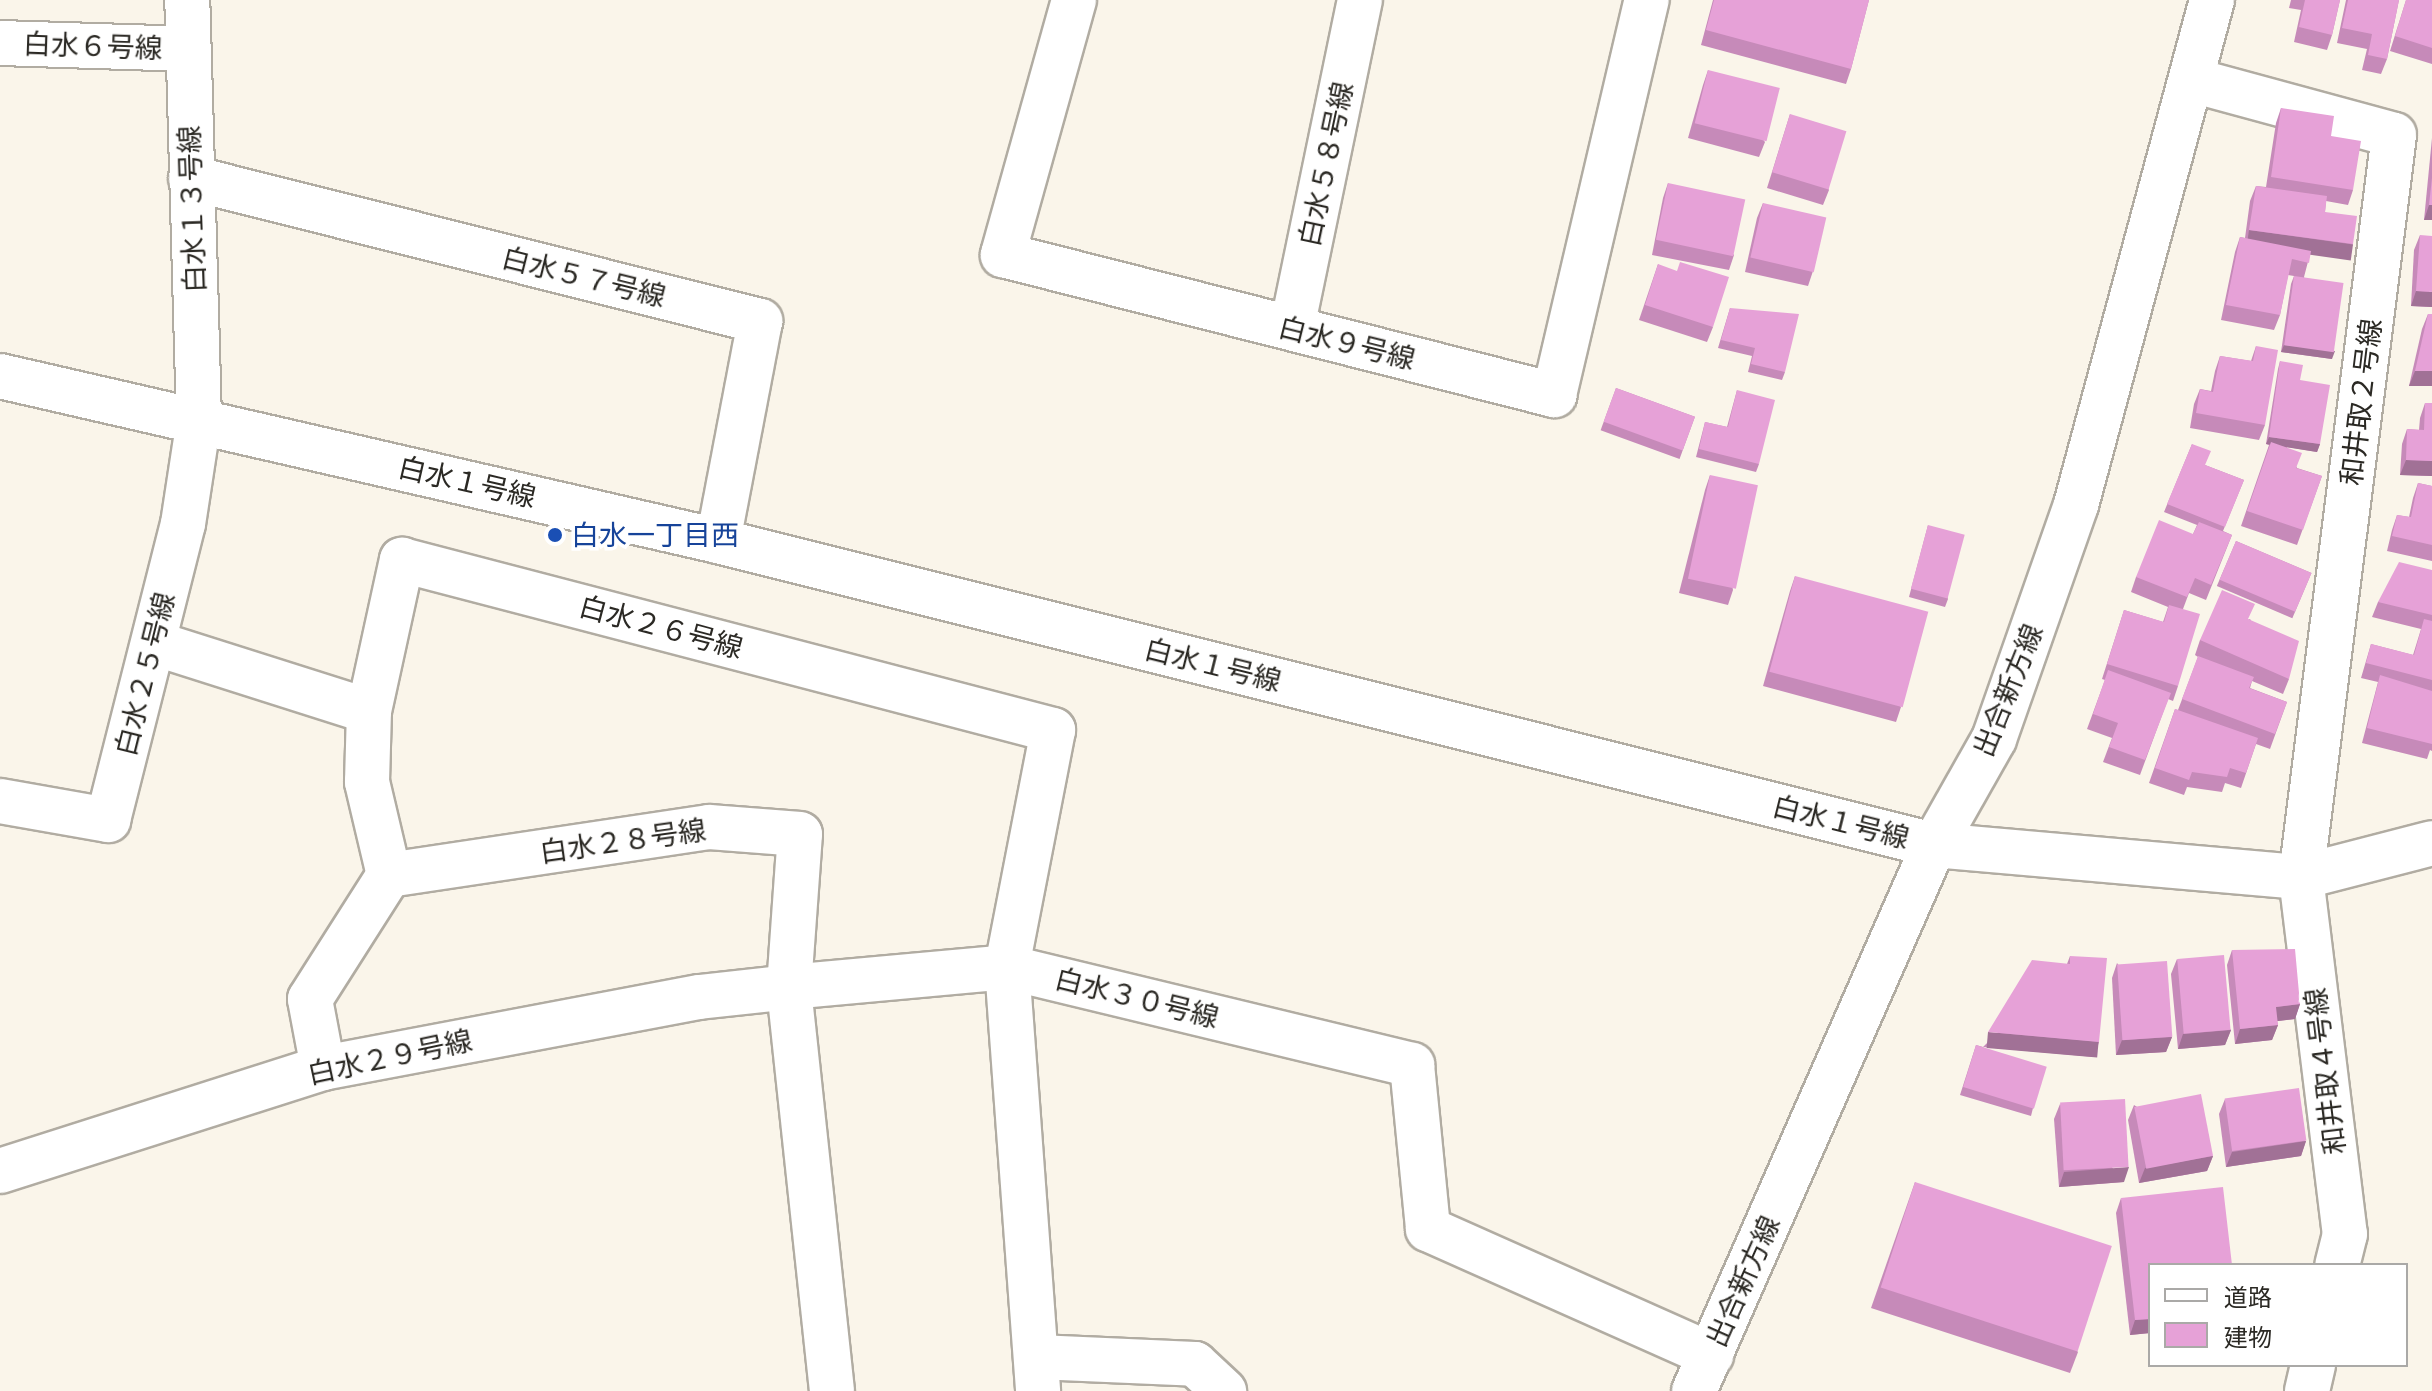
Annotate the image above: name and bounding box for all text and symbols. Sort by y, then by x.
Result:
street label: 白水６号線 [22,27,164,65]
street label: 白水５８号線 [1292,78,1360,250]
street label: 白水１３号線 [172,124,212,294]
street label: 白水５７号線 [498,240,670,314]
street label: 白水９号線 [1275,310,1419,376]
street label: 和井取２号線 [2334,317,2388,487]
street label: 白水１号線 [395,450,539,514]
place label: 白水一丁目西 [571,518,739,552]
marker: 白水一丁目西 [546,526,564,544]
street label: 白水２５号線 [108,588,182,760]
street label: 白水２６号線 [576,589,746,665]
street label: 出合新方線 [1966,619,2050,761]
street label: 白水１号線 [1141,632,1285,698]
street label: 白水１号線 [1769,789,1913,855]
street label: 白水２８号線 [537,813,709,869]
street label: 白水３０号線 [1051,961,1223,1035]
street label: 和井取４号線 [2298,986,2352,1156]
street label: 白水２９号線 [304,1023,476,1091]
street label: 出合新方線 [1699,1210,1787,1352]
legend [2148,1263,2408,1367]
text: 道路 [2224,1284,2272,1311]
text: 建物 [2224,1324,2272,1351]

